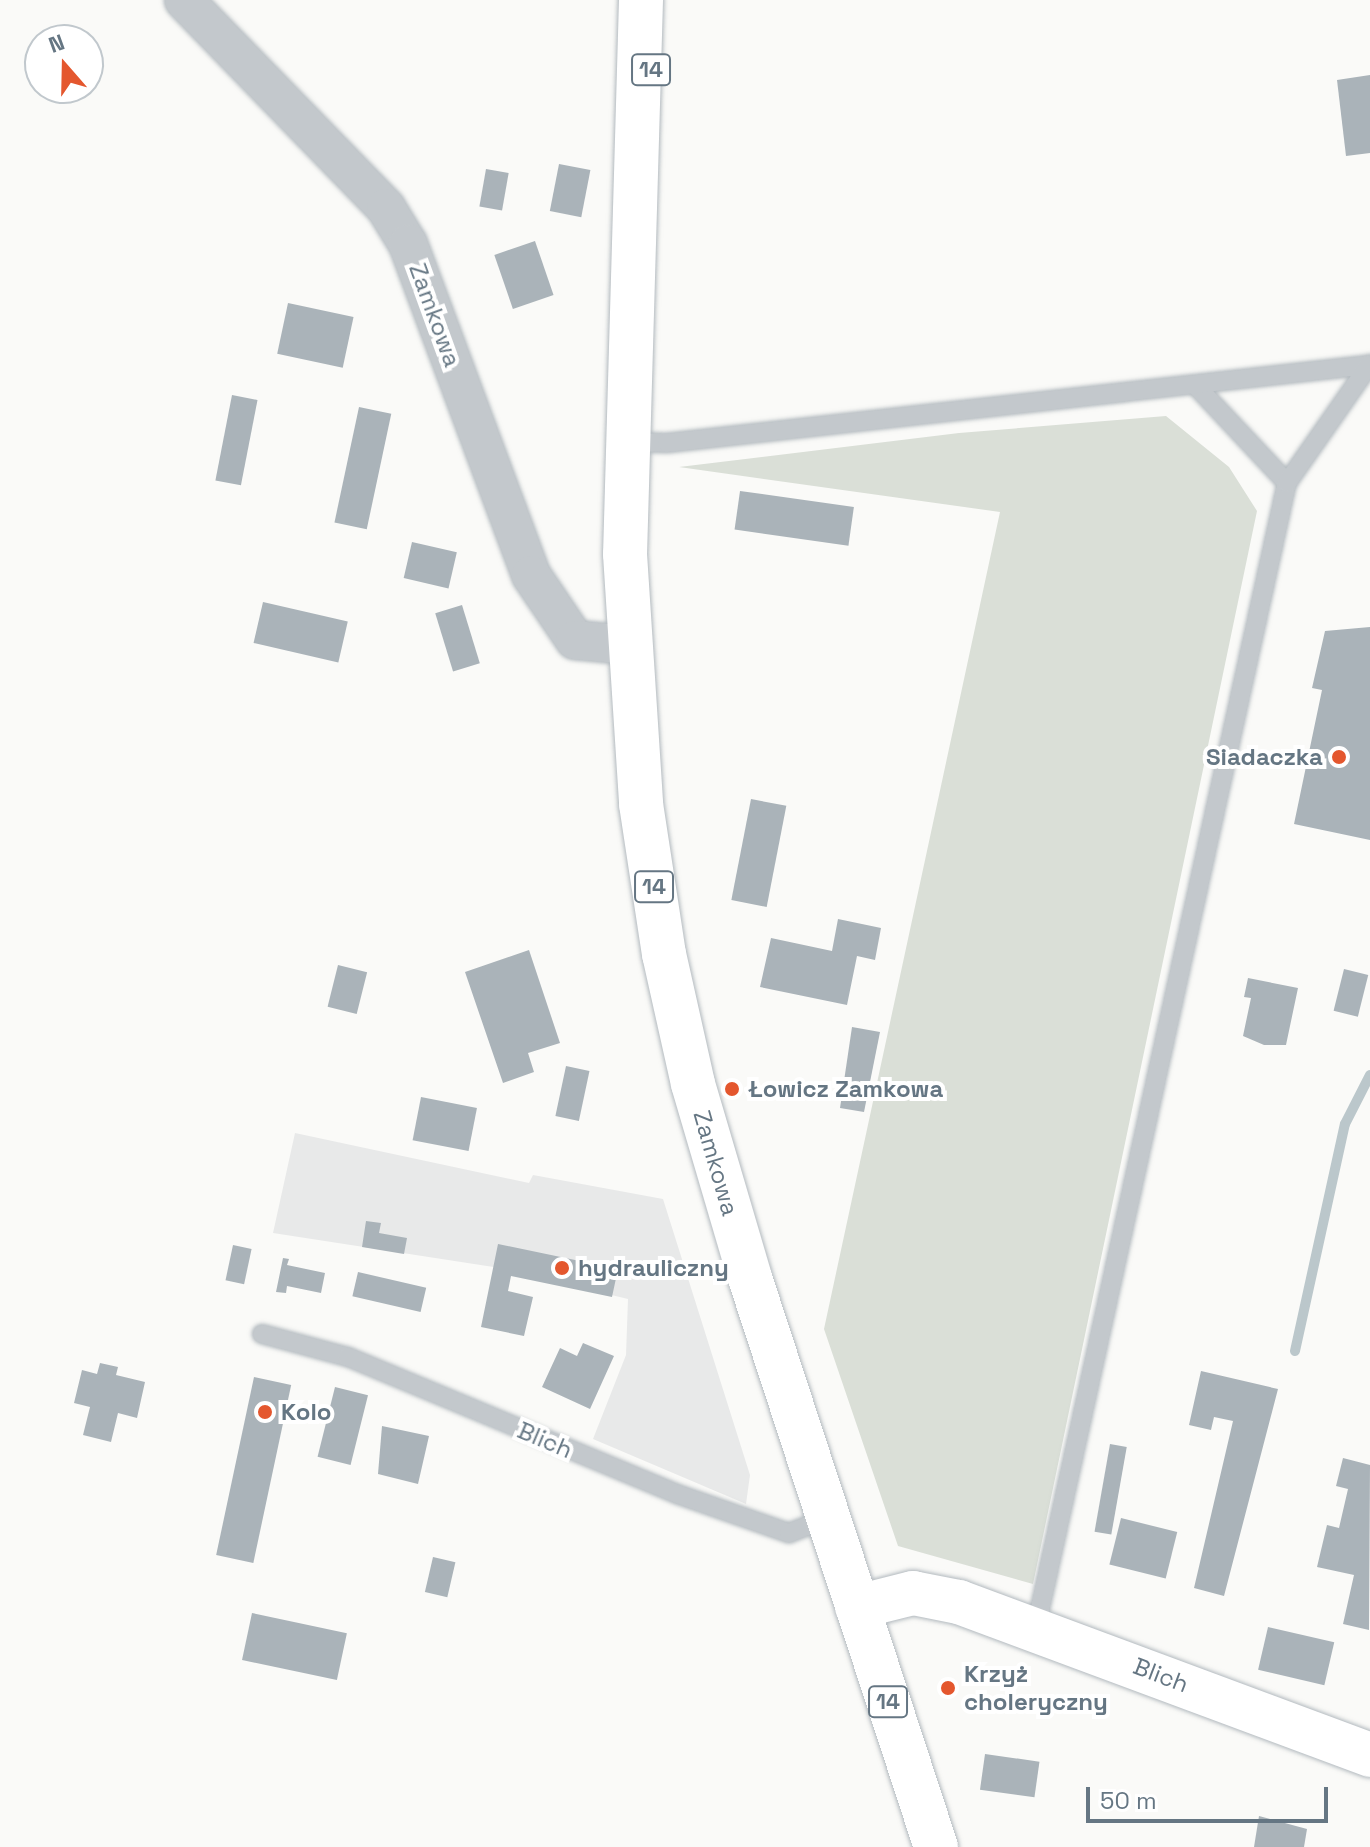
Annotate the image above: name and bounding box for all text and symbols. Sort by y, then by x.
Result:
north arrow [24,24,104,104]
text: N [45,28,68,59]
road number: 14 [631,52,671,88]
street label: Zamkowa [403,259,467,371]
place label: Siadaczka [1206,743,1323,771]
marker: Siadaczka [1330,748,1348,766]
road number: 14 [634,869,674,905]
place label: Łowicz Zamkowa [748,1075,943,1103]
marker: Łowicz Zamkowa [723,1080,741,1098]
street label: Zamkowa [687,1107,745,1219]
place label: hydrauliczny [578,1254,729,1282]
marker: hydrauliczny [553,1259,571,1277]
place label: Kolo [281,1398,331,1426]
marker: Kolo [256,1403,274,1421]
street label: Blich [513,1416,577,1464]
street label: Blich [1129,1651,1193,1699]
place label: Krzyż choleryczny [964,1660,1108,1716]
marker: Krzyż choleryczny [939,1679,957,1697]
road number: 14 [868,1684,908,1720]
scale bar [1090,1771,1332,1821]
text: 50 m [1100,1785,1157,1816]

